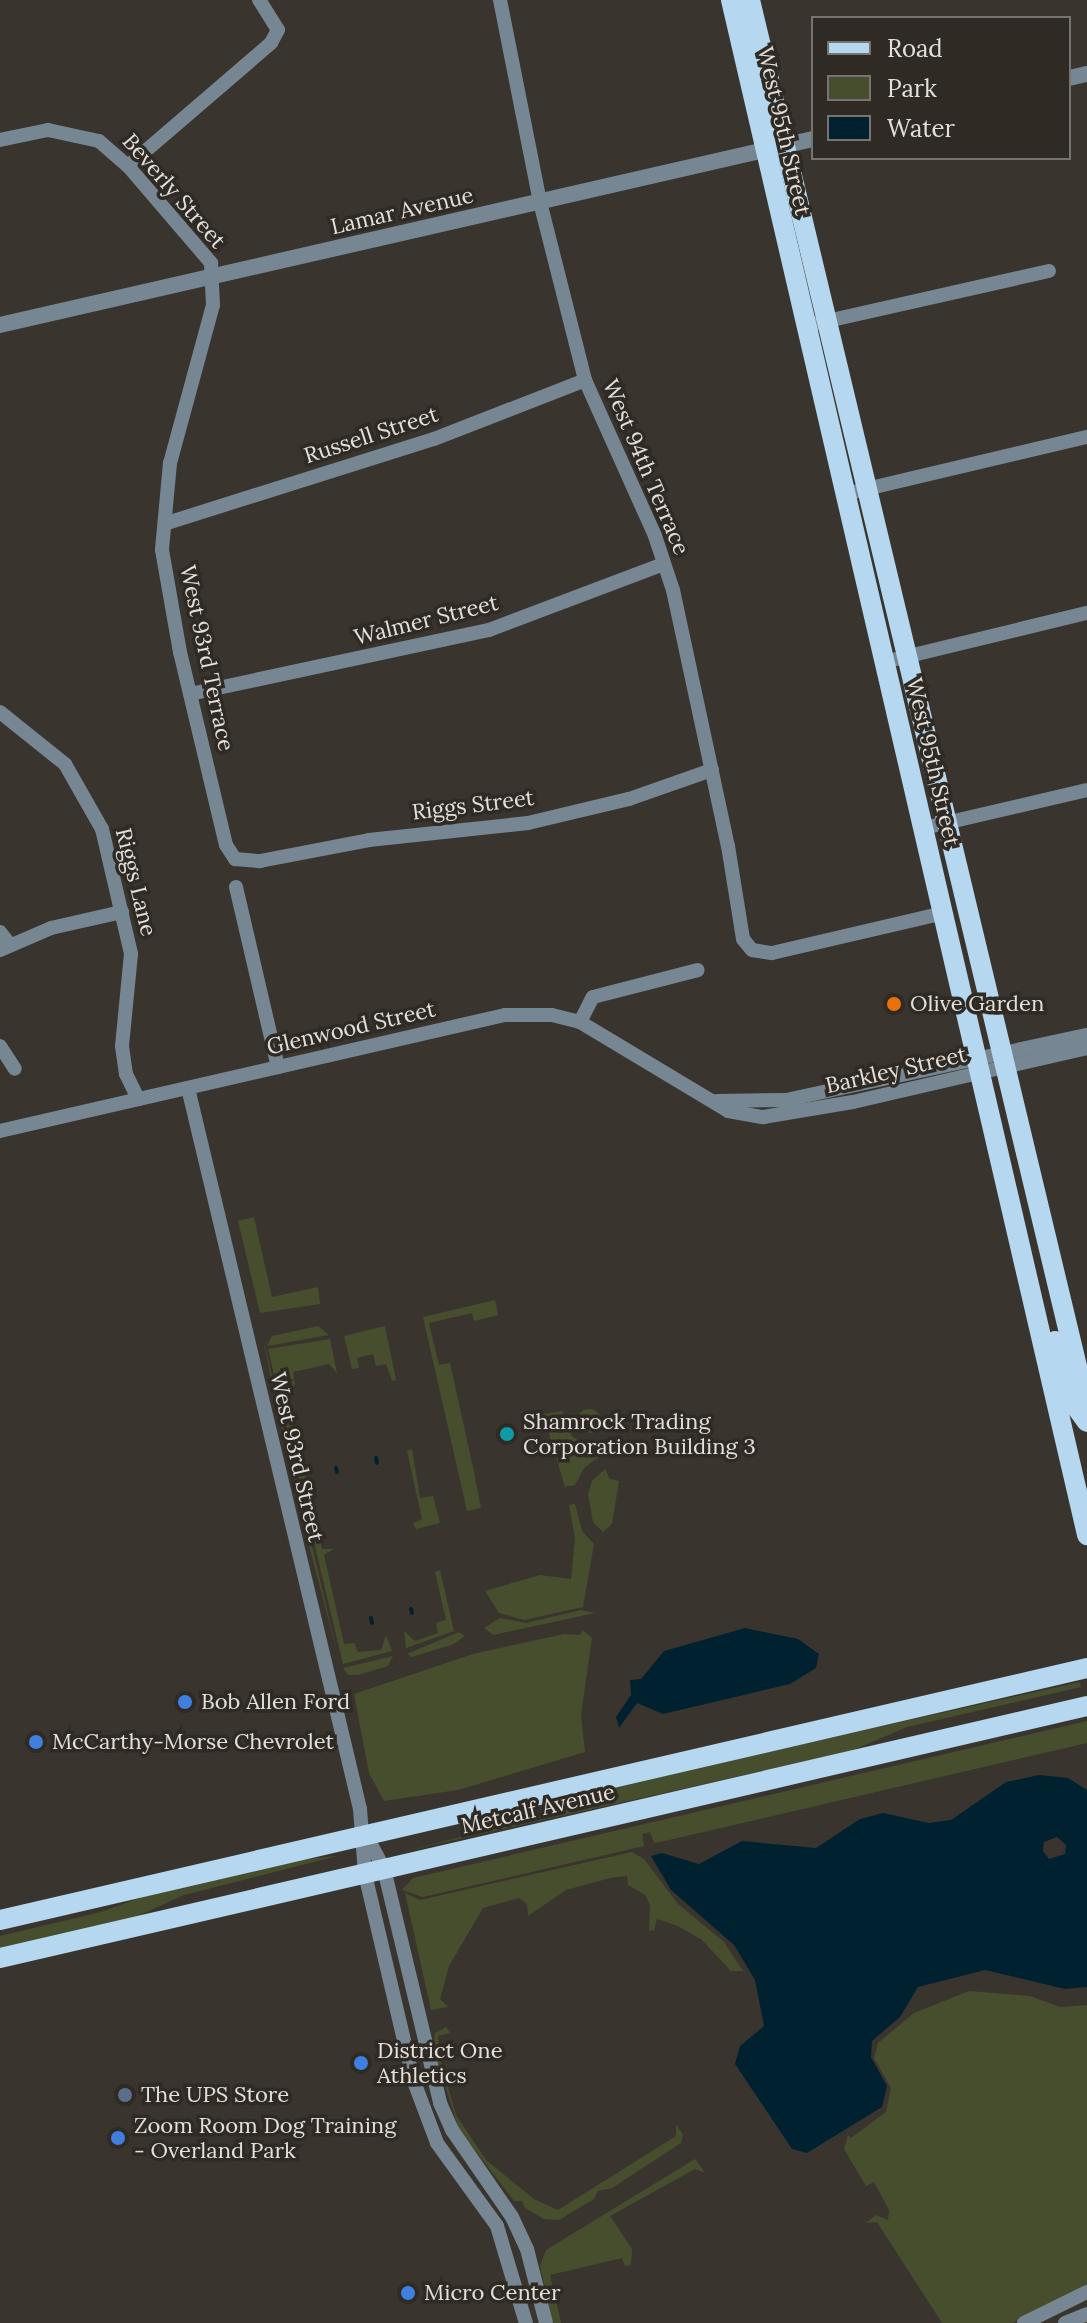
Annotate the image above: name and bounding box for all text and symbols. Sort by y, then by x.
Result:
legend [811,16,1071,160]
text: Road [887,33,943,64]
street label: West 95th Street [752,44,816,218]
text: Park [887,73,937,104]
text: Water [887,113,955,144]
street label: Beverly Street [117,128,231,254]
street label: Lamar Avenue [328,182,476,240]
street label: West 94th Terrace [597,375,695,559]
street label: Russell Street [301,401,441,469]
street label: West 93rd Terrace [174,563,240,753]
street label: Walmer Street [351,589,501,651]
street label: West 95th Street [901,675,965,849]
street label: Riggs Street [411,784,535,826]
street label: Riggs Lane [110,825,162,939]
place label: Olive Garden [910,991,1044,1017]
marker: Olive Garden [885,995,903,1013]
street label: Glenwood Street [264,996,438,1060]
street label: Barkley Street [823,1041,969,1099]
street label: West 93rd Street [265,1370,329,1544]
place label: Shamrock Trading Corporation Building 3 [523,1408,756,1460]
marker: Shamrock Trading Corporation Building 3 [498,1425,516,1443]
place label: Bob Allen Ford [201,1689,350,1715]
marker: Bob Allen Ford [176,1693,194,1711]
place label: McCarthy-Morse Chevrolet [52,1729,334,1755]
marker: McCarthy-Morse Chevrolet [27,1733,45,1751]
street label: Metcalf Avenue [458,1778,618,1840]
place label: District One Athletics [377,2037,503,2088]
marker: District One Athletics [352,2054,370,2072]
place label: The UPS Store [141,2082,289,2108]
marker: The UPS Store [116,2086,134,2104]
place label: Zoom Room Dog Training - Overland Park [134,2112,396,2164]
marker: Zoom Room Dog Training - Overland Park [109,2129,127,2147]
place label: Micro Center [424,2280,561,2306]
marker: Micro Center [399,2284,417,2302]

